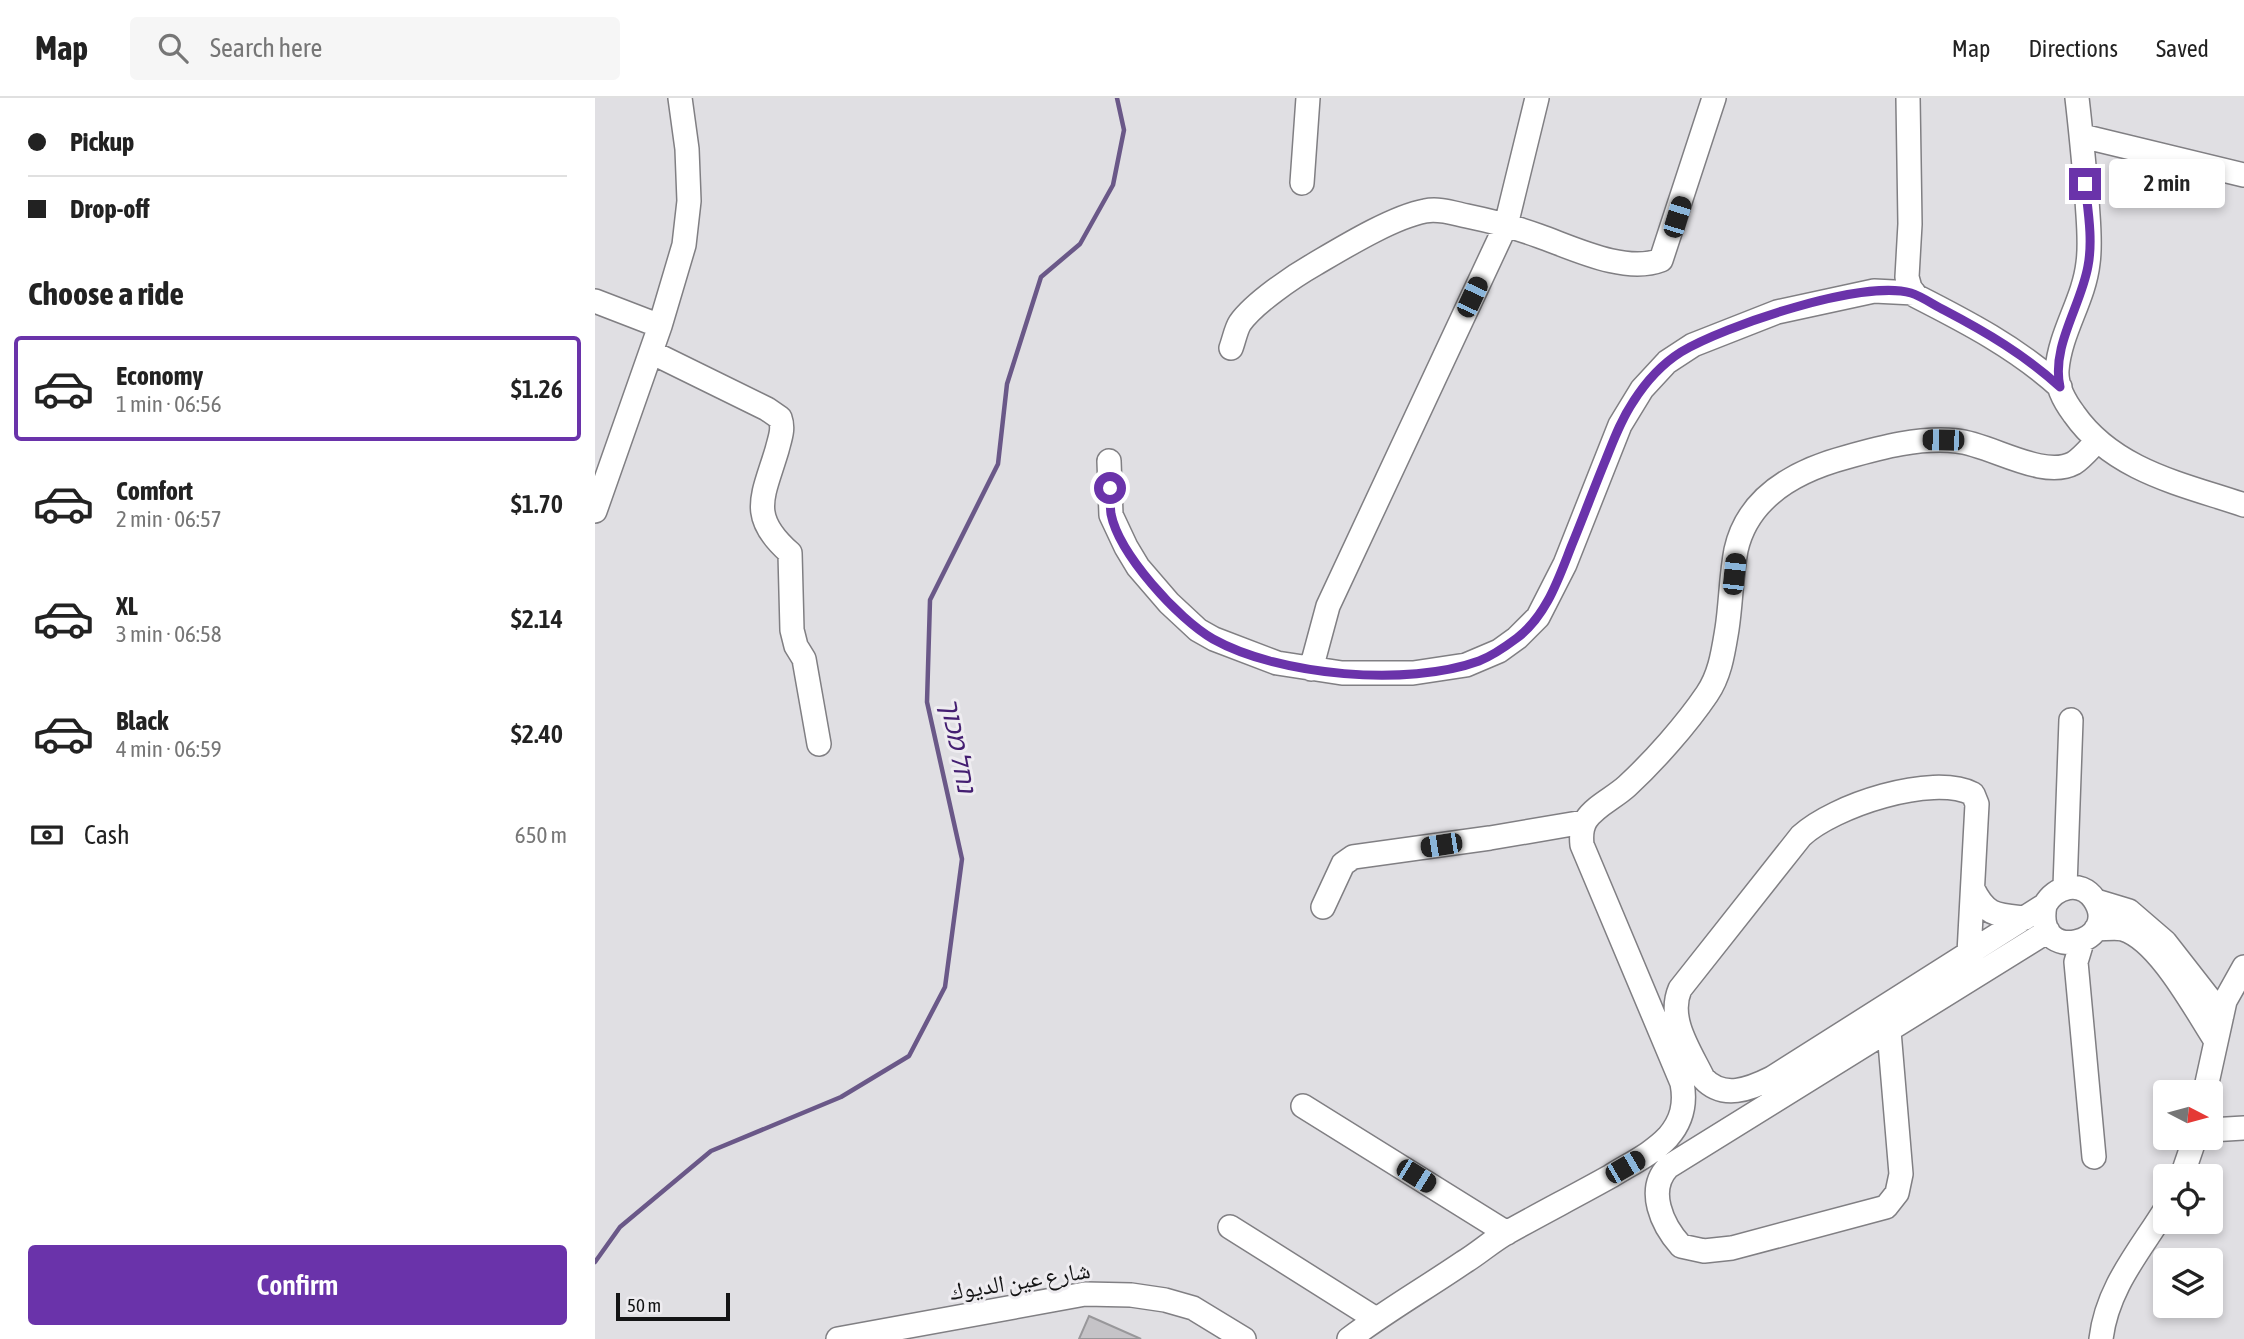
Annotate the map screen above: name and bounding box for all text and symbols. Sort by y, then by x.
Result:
search box [130,17,620,80]
text: Map [35,29,88,67]
icon: search [154,29,192,67]
text: Search here [210,33,322,63]
text: Map [1952,35,1990,62]
text: Directions [2028,35,2118,62]
text: Saved [2156,35,2209,62]
text: Pickup [70,127,134,157]
callout: 2 min [2109,160,2225,208]
route end [2069,168,2101,200]
text: 2 min [2144,170,2190,196]
text: Drop-off [70,194,150,224]
car [1661,194,1694,240]
car [1454,274,1491,320]
text: Choose a ride [28,275,184,312]
icon: car [32,357,95,420]
text: Economy [116,361,203,391]
text: $1.26 [511,374,563,404]
text: 1 min · 06:56 [116,391,222,417]
car [1922,429,1965,451]
icon: car [32,472,95,535]
route start [1094,472,1126,504]
text: Comfort [116,476,193,506]
text: $1.70 [511,489,563,519]
text: 2 min · 06:57 [116,506,222,532]
car [1722,552,1747,596]
icon: car [32,587,95,650]
text: XL [116,591,138,621]
text: $2.14 [511,604,563,634]
text: 3 min · 06:58 [116,621,222,647]
water label: נחל מכוך [934,695,982,797]
icon: car [32,702,95,765]
text: Black [116,706,168,736]
text: $2.40 [511,719,563,749]
text: 4 min · 06:59 [116,736,222,762]
icon: cash [28,816,66,854]
text: Cash [84,820,130,850]
text: 650 m [515,822,567,848]
car [1419,831,1464,859]
north arrow [2153,1080,2223,1150]
map controls [2153,1080,2223,1318]
car [1602,1147,1649,1187]
car [1393,1156,1440,1196]
button: locate [2153,1164,2223,1234]
button: Confirm [28,1245,567,1325]
button: layers [2153,1248,2223,1318]
street label: شارع عين الديوك [948,1256,1092,1307]
scale bar [616,1290,730,1322]
text: 50 m [627,1294,661,1316]

